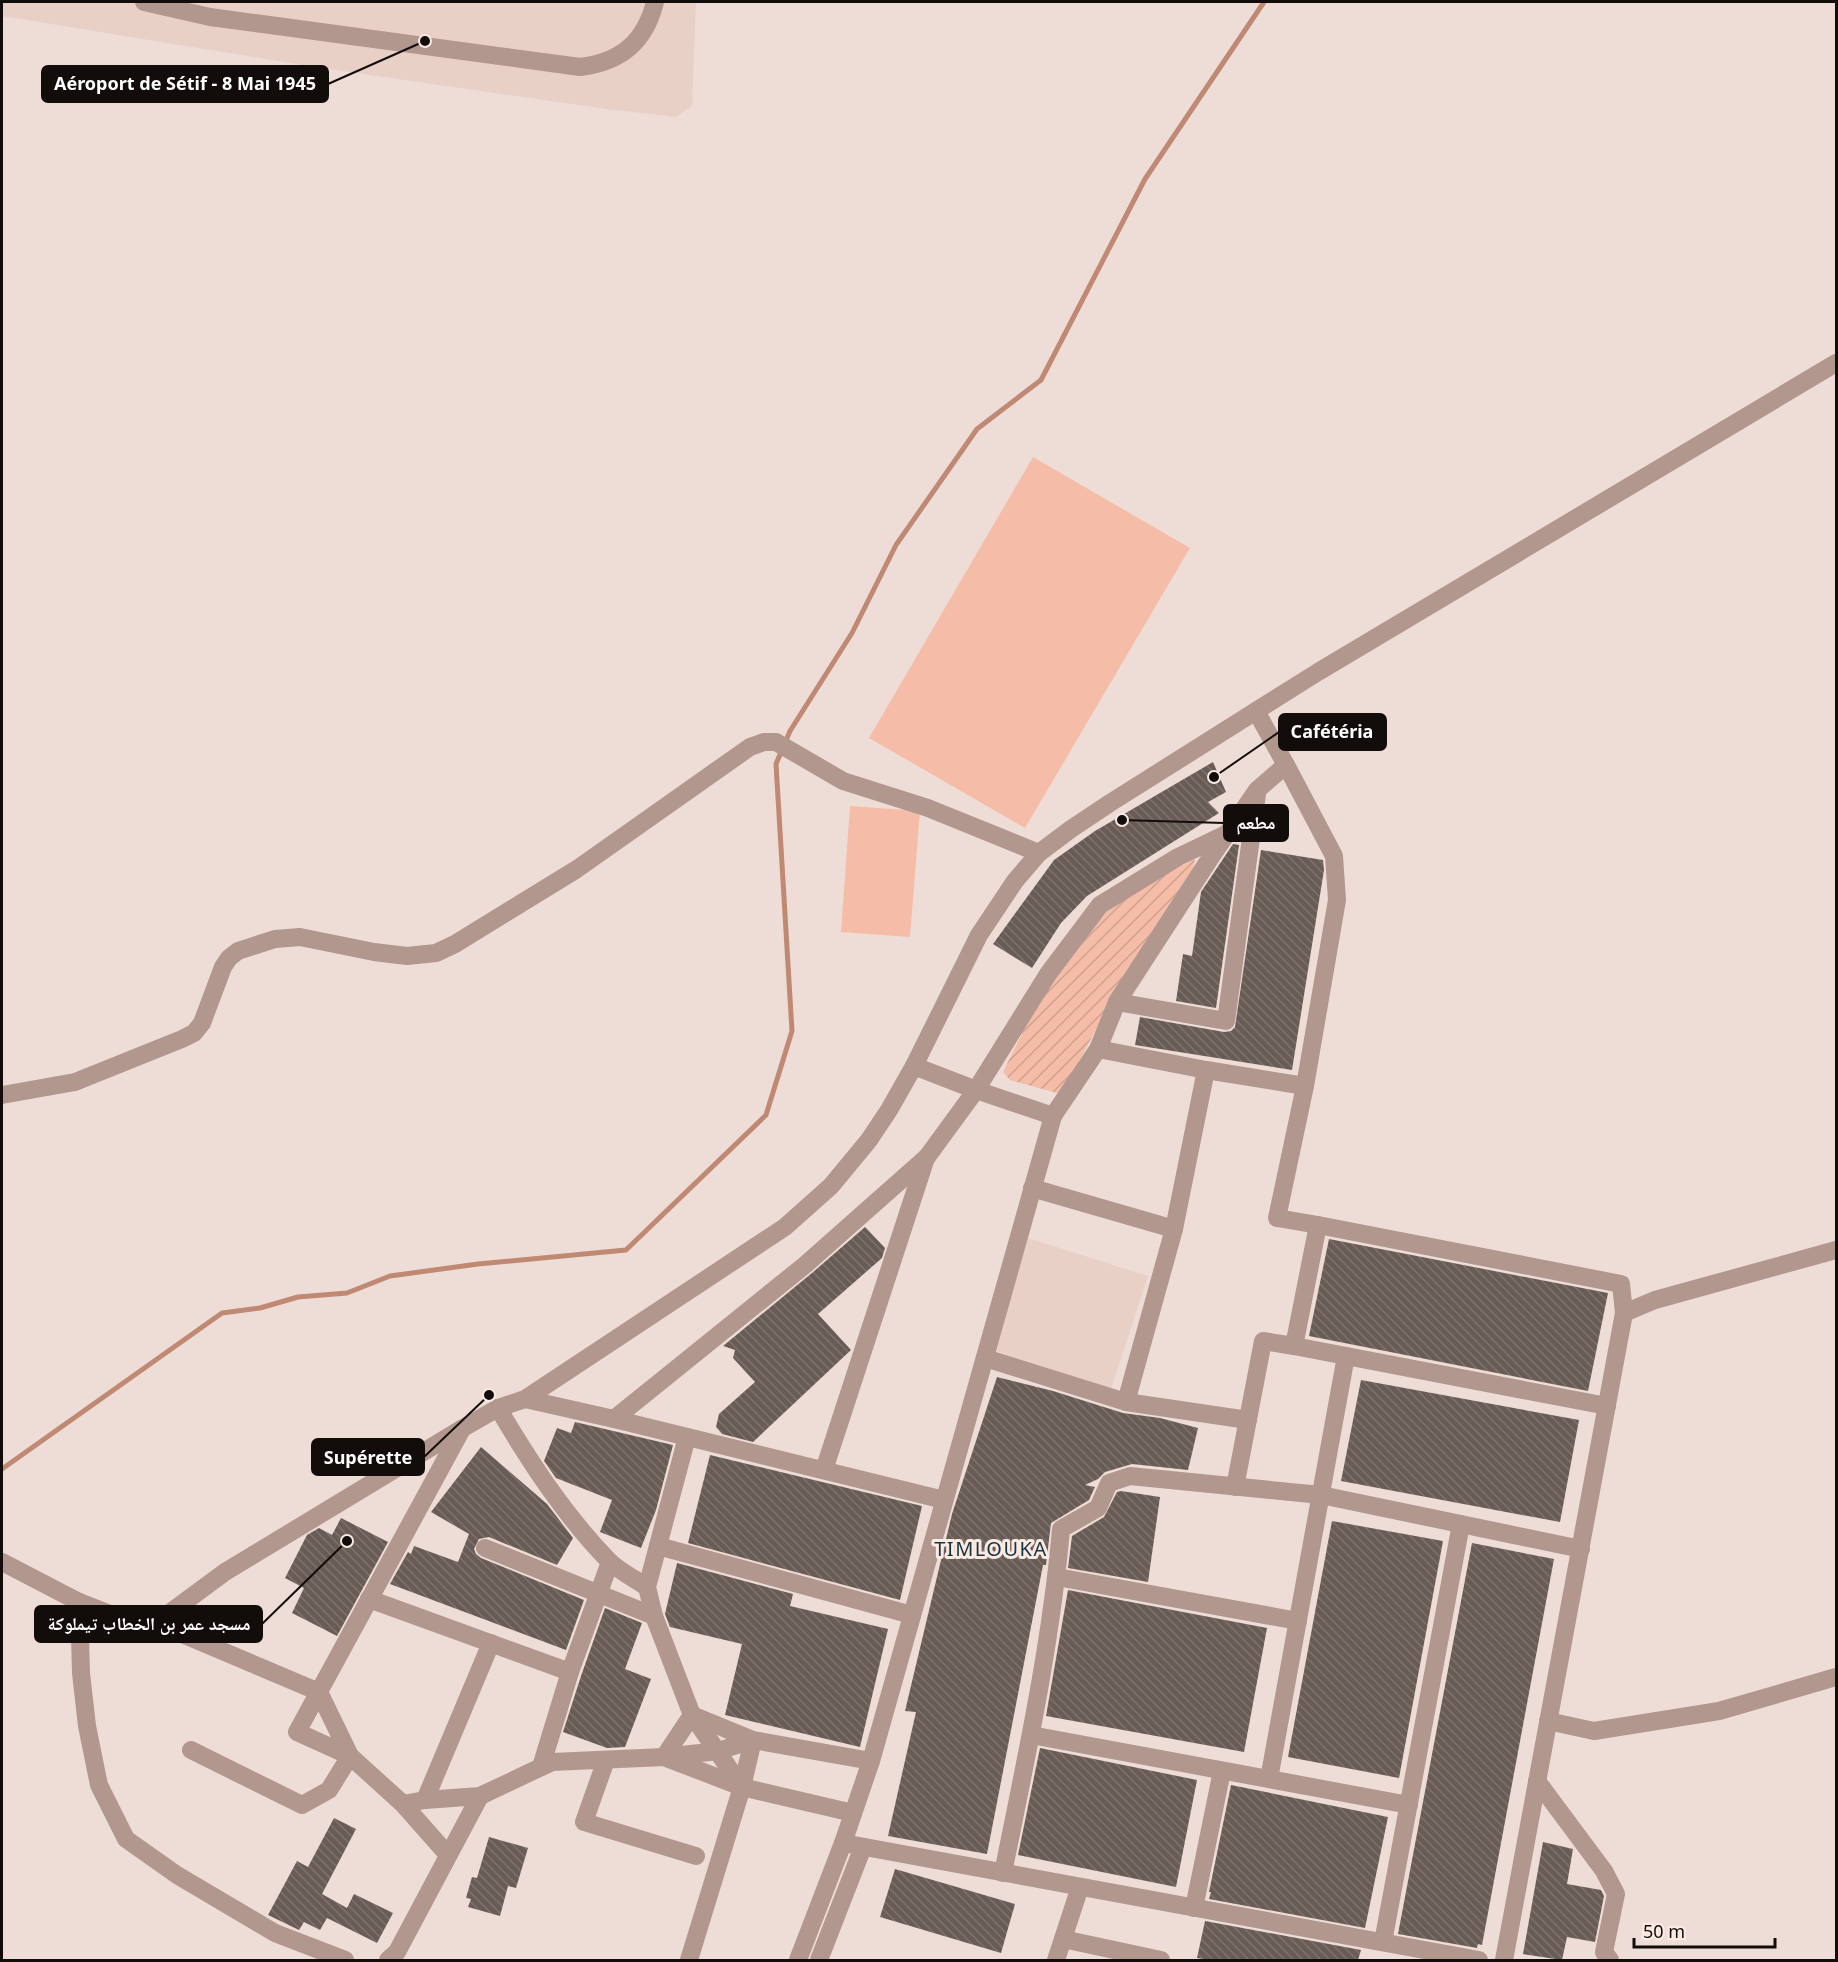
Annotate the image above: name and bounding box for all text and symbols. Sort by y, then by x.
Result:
callout: Aéroport de Sétif - 8 Mai 1945 [42,66,328,102]
text: Aéroport de Sétif - 8 Mai 1945 [54,71,316,95]
callout: Cafétéria [1279,714,1386,750]
text: Cafétéria [1291,719,1373,743]
callout: مطعم [1224,805,1288,841]
text: مطعم [1236,810,1276,835]
callout: Supérette [312,1439,424,1475]
text: Supérette [324,1445,412,1469]
district label: TIMLOUKA [934,1535,1048,1562]
callout: مسجد عمر بن الخطاب تيملوكة [35,1606,262,1642]
text: مسجد عمر بن الخطاب تيملوكة [48,1611,250,1635]
scale bar [1634,1911,1775,1949]
text: 50 m [1643,1919,1685,1943]

